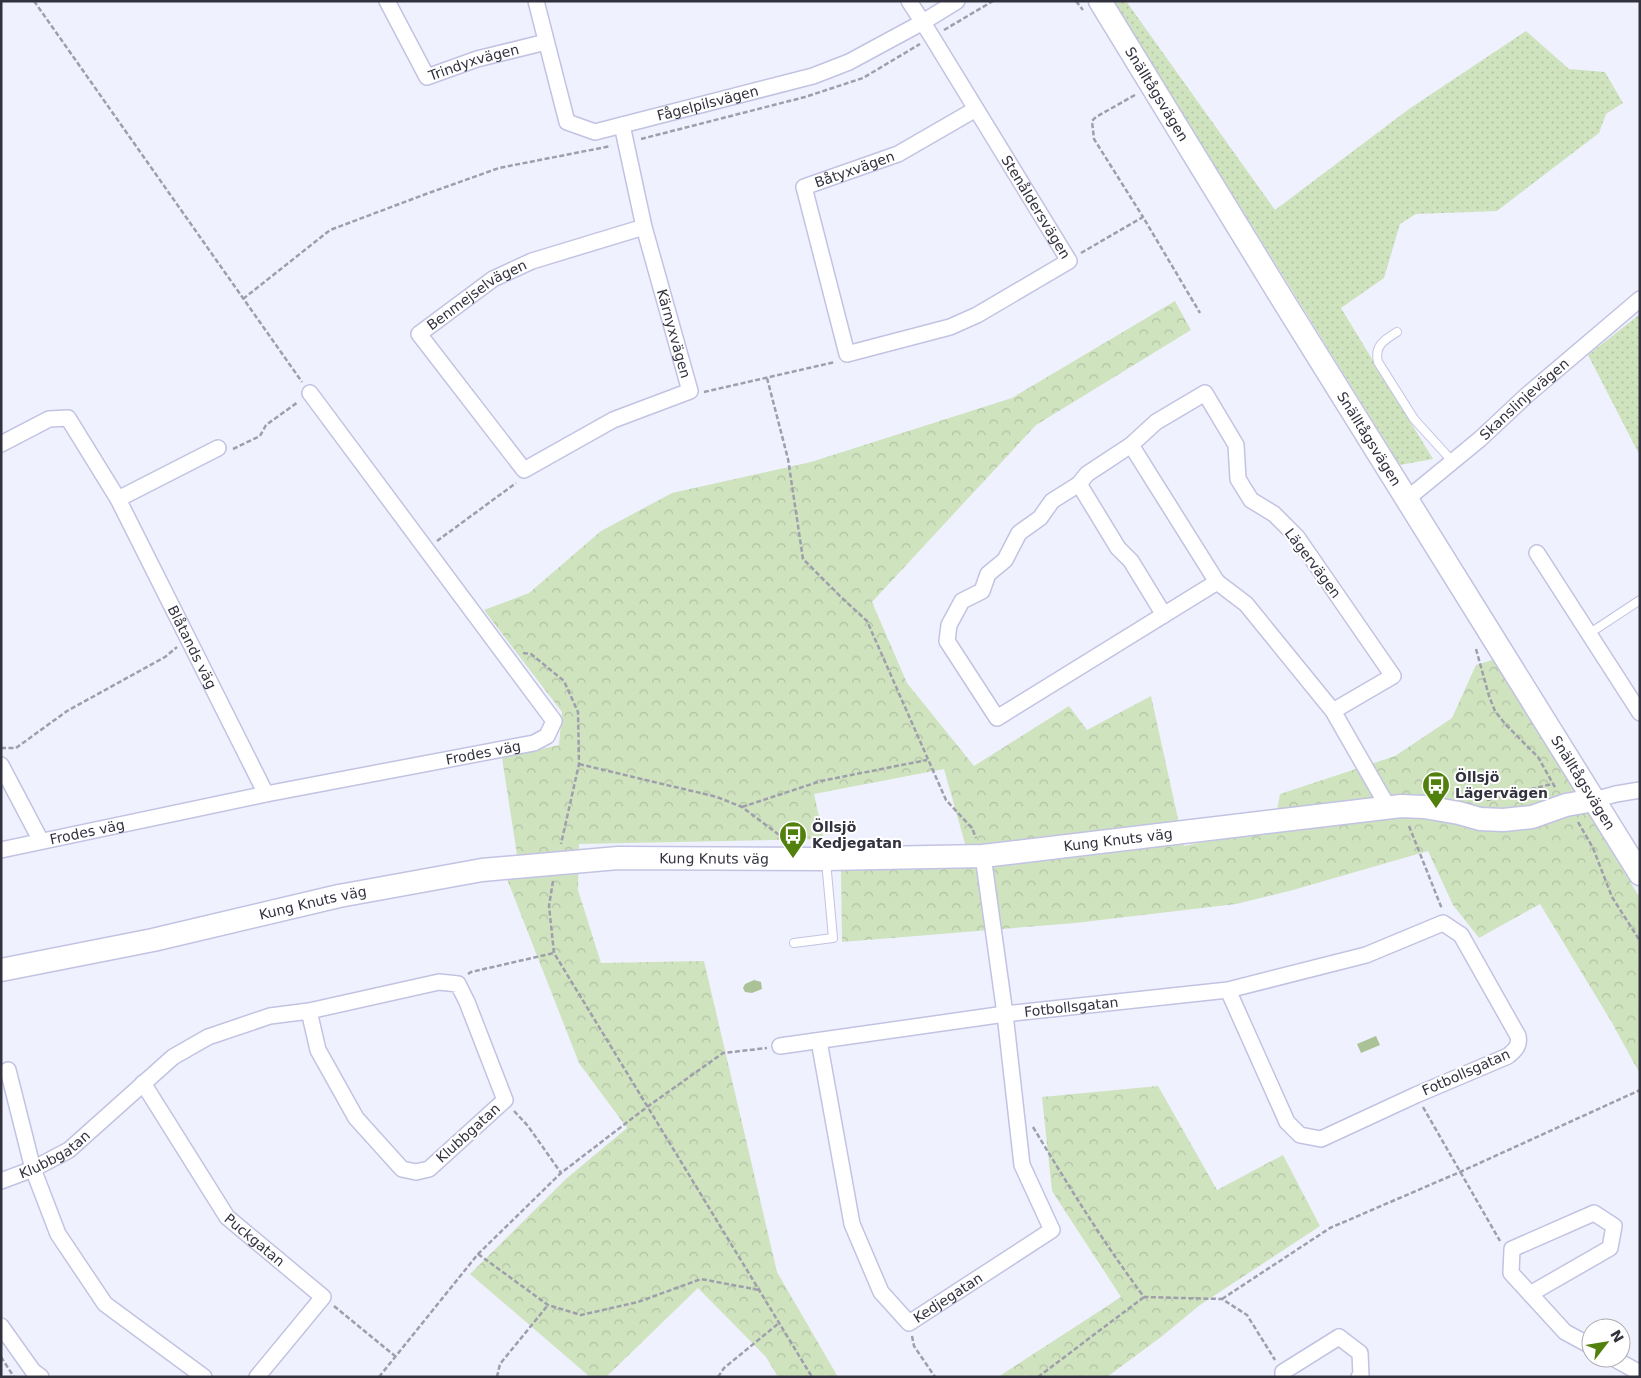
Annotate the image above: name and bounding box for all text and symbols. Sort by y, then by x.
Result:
street label: Trindyxvägen [425,41,521,84]
street label: Snälltågsvägen [1122,44,1192,144]
street label: Fågelpilsvägen [655,82,760,124]
street label: Båtyxvägen [812,148,897,191]
street label: Stenåldersvägen [998,152,1074,262]
street label: Benmejselvägen [424,257,529,333]
street label: Kärnyxvägen [654,287,694,380]
street label: Skanslinjevägen [1476,355,1572,443]
street label: Snälltågsvägen [1334,389,1404,489]
street label: Lägervägen [1282,525,1344,601]
street label: Blåtands väg [165,603,220,692]
street label: Snälltågsvägen [1548,733,1618,833]
street label: Frodes väg [444,738,522,768]
place label: Öllsjö Lägervägen [1455,768,1548,801]
bus stop icon: Öllsjö Lägervägen [1421,770,1451,809]
street label: Frodes väg [48,816,126,848]
place label: Öllsjö Kedjegatan [812,818,902,851]
bus stop icon: Öllsjö Kedjegatan [778,820,808,859]
street label: Kung Knuts väg [1063,825,1173,854]
street label: Kung Knuts väg [659,850,769,867]
street label: Kung Knuts väg [258,883,368,923]
street label: Fotbollsgatan [1023,994,1119,1020]
street label: Fotbollsgatan [1420,1045,1512,1099]
street label: Klubbgatan [433,1100,503,1166]
street label: Klubbgatan [17,1127,93,1182]
street label: Puckgatan [221,1210,288,1270]
street label: Kedjegatan [910,1269,985,1326]
north arrow [1581,1318,1631,1368]
text: N [1607,1327,1627,1345]

